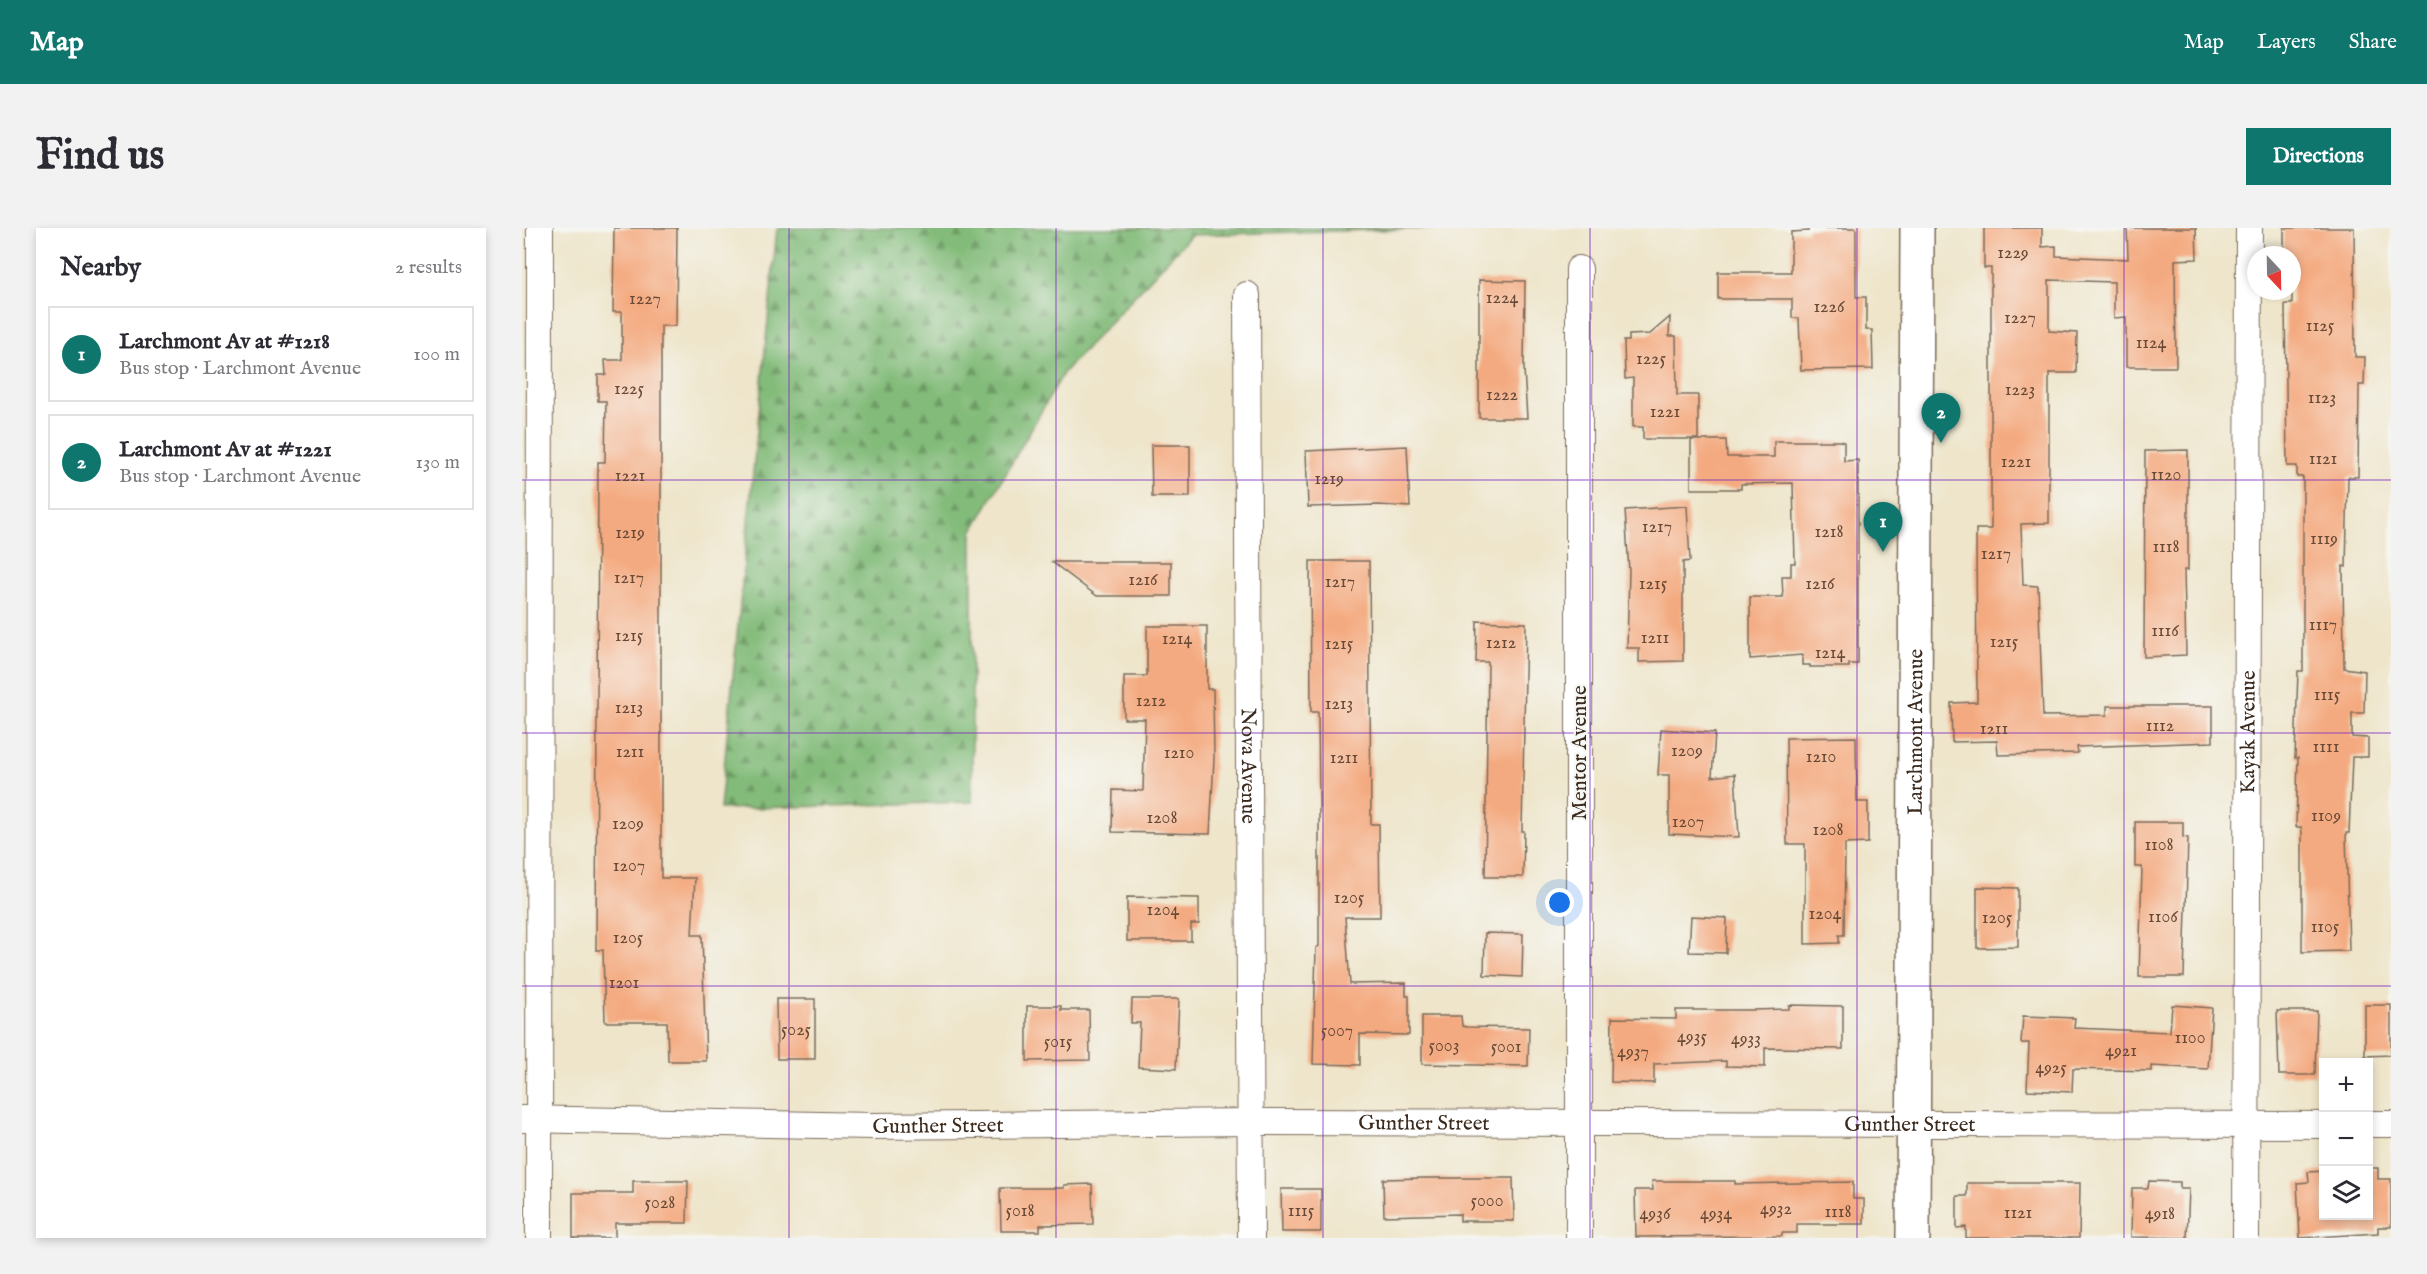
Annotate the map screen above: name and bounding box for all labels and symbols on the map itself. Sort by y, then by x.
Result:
house number: 1229 [1997,242,2029,265]
north arrow [2247,246,2301,300]
house number: 1224 [1486,287,1518,310]
house number: 1227 [629,288,661,311]
house number: 1226 [1813,296,1845,319]
house number: 1227 [2004,307,2036,330]
house number: 1125 [2306,315,2335,338]
house number: 1124 [2136,332,2167,355]
house number: 1225 [1636,348,1667,371]
house number: 1225 [614,378,645,401]
house number: 1223 [2005,379,2035,402]
house number: 1222 [1486,384,1518,407]
house number: 1123 [2308,387,2336,410]
pin: 2 [1922,394,1960,443]
house number: 1221 [1650,401,1680,424]
house number: 1121 [2309,448,2337,471]
house number: 1221 [2001,451,2031,474]
house number: 1120 [2151,464,2181,487]
house number: 1221 [615,465,645,488]
house number: 1219 [1314,468,1344,491]
pin: 1 [1864,502,1902,552]
house number: 1217 [1642,516,1672,539]
house number: 1218 [1815,521,1843,544]
house number: 1219 [615,522,645,545]
house number: 1119 [2310,528,2338,551]
house number: 1118 [2152,536,2180,559]
house number: 1217 [1981,543,2011,566]
house number: 1217 [614,567,644,590]
house number: 1216 [1128,569,1158,592]
house number: 1217 [1325,571,1355,594]
house number: 1215 [1639,573,1668,596]
house number: 1216 [1805,573,1835,596]
house number: 1117 [2309,614,2337,637]
house number: 1116 [2151,620,2179,643]
house number: 1215 [615,625,644,648]
house number: 1211 [1641,627,1669,650]
house number: 1214 [1162,628,1193,651]
house number: 1215 [1990,631,2019,654]
house number: 1212 [1486,632,1516,655]
house number: 1215 [1325,633,1354,656]
house number: 1214 [1815,642,1846,665]
street label: Larchmont Avenue [1903,648,1930,815]
street label: Kayak Avenue [2235,670,2263,794]
house number: 1115 [2314,684,2341,707]
street label: Mentor Avenue [1567,685,1594,821]
house number: 1212 [1136,690,1166,713]
house number: 1213 [1325,693,1353,716]
house number: 1213 [615,697,643,720]
street label: Nova Avenue [1234,708,1261,824]
house number: 1112 [2146,715,2174,738]
house number: 1211 [1980,718,2008,741]
house number: 1111 [2313,736,2339,759]
house number: 1209 [1671,740,1703,763]
house number: 1211 [616,741,644,764]
house number: 1210 [1164,742,1194,765]
house number: 1210 [1806,746,1836,769]
house number: 1211 [1330,747,1358,770]
house number: 1109 [2311,805,2341,828]
house number: 1208 [1146,807,1178,830]
house number: 1207 [1672,811,1704,834]
house number: 1209 [612,813,644,836]
house number: 1208 [1812,819,1844,842]
house number: 1108 [2144,834,2174,857]
house number: 1207 [613,855,645,878]
house number: 1205 [1334,887,1365,910]
your location [1545,888,1574,917]
house number: 1204 [1147,899,1180,922]
house number: 1204 [1809,903,1842,926]
house number: 1106 [2148,906,2178,929]
house number: 1205 [1982,907,2013,930]
house number: 1105 [2311,916,2340,939]
house number: 1205 [613,927,644,950]
house number: 1201 [609,972,639,995]
house number: 5025 [781,1019,812,1042]
house number: 5007 [1321,1020,1353,1043]
house number: 4935 [1677,1026,1707,1049]
house number: 1100 [2174,1027,2206,1050]
house number: 4933 [1731,1028,1761,1051]
house number: 5015 [1044,1031,1073,1054]
house number: 5003 [1429,1035,1459,1058]
house number: 5001 [1491,1036,1521,1059]
house number: 4921 [2105,1040,2137,1063]
house number: 4937 [1617,1041,1649,1064]
house number: 4925 [2035,1057,2067,1080]
street label: Gunther Street [1358,1110,1490,1138]
street label: Gunther Street [1844,1112,1976,1139]
street label: Gunther Street [872,1113,1004,1141]
house number: 5000 [1471,1190,1503,1213]
house number: 5028 [645,1192,675,1215]
house number: 4932 [1760,1198,1792,1221]
house number: 5018 [1006,1200,1034,1223]
house number: 1115 [1288,1200,1315,1223]
house number: 1118 [1824,1201,1852,1224]
house number: 1121 [2004,1202,2032,1225]
house number: 4936 [1640,1203,1671,1226]
house number: 4934 [1700,1203,1732,1226]
house number: 4918 [2145,1203,2175,1226]

